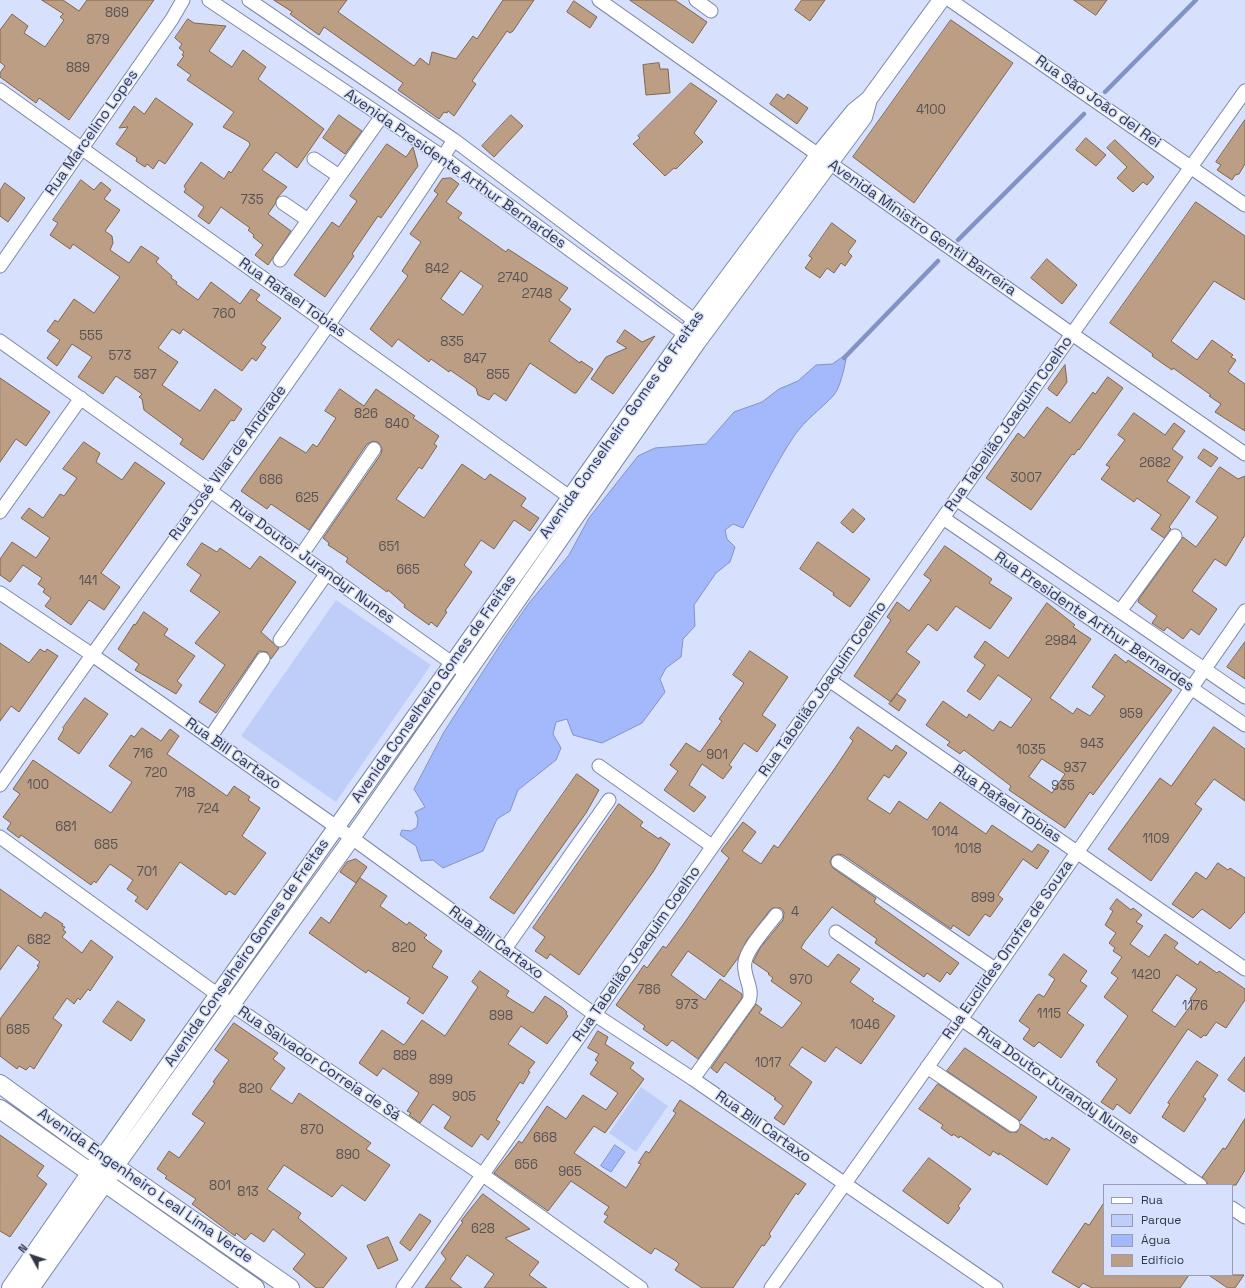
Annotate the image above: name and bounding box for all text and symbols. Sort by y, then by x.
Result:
house number: 869 [105,5,129,21]
house number: 879 [86,32,110,48]
street label: Rua São João del Rei [1032,52,1164,152]
house number: 889 [66,60,90,76]
street label: Rua Marcelino Lopes [42,67,142,199]
street label: Avenida Presidente Arthur Bernardes [341,85,569,253]
house number: 4100 [916,102,946,118]
street label: Avenida Ministro Gentil Barreira [824,156,1020,300]
house number: 735 [241,192,263,208]
street label: Rua Rafael Tobias [235,254,349,342]
house number: 842 [425,261,449,277]
house number: 2740 [498,270,528,286]
house number: 2748 [522,286,552,302]
house number: 760 [212,306,236,322]
street label: Avenida Conselheiro Gomes de Freitas [536,308,708,542]
house number: 555 [79,328,103,344]
street label: Rua Tabelião Joaquim Coelho [941,333,1077,515]
house number: 835 [440,334,464,350]
house number: 573 [109,348,131,364]
house number: 847 [463,351,487,367]
house number: 587 [133,367,157,383]
house number: 855 [486,367,510,383]
street label: Rua José Vilar de Andrade [166,382,290,544]
house number: 826 [354,406,378,422]
house number: 840 [385,416,409,432]
house number: 2682 [1139,455,1171,471]
house number: 3007 [1010,470,1042,486]
house number: 686 [259,472,283,488]
house number: 625 [295,490,319,506]
street label: Rua Doutor Jurandyr Nunes [226,496,398,628]
house number: 651 [379,539,399,555]
street label: Rua Presidente Arthur Bernardes [991,548,1197,696]
house number: 665 [396,562,420,578]
street label: Avenida Conselheiro Gomes de Freitas [348,572,520,806]
house number: 141 [79,573,97,589]
street label: Rua Tabelião Joaquim Coelho [755,598,891,780]
house number: 2984 [1045,633,1077,649]
house number: 959 [1119,706,1143,722]
street label: Rua Bill Cartaxo [182,714,284,794]
house number: 943 [1080,736,1104,752]
house number: 1035 [1016,742,1046,758]
house number: 716 [133,746,153,762]
house number: 901 [706,747,728,763]
house number: 937 [1063,760,1087,776]
street label: Rua Rafael Tobias [950,761,1064,847]
house number: 720 [144,765,168,781]
house number: 100 [27,777,49,793]
house number: 935 [1051,778,1075,794]
house number: 718 [175,785,195,801]
house number: 724 [197,801,219,817]
house number: 681 [55,819,77,835]
house number: 1014 [931,824,959,840]
house number: 1109 [1142,831,1170,847]
street label: Avenida Conselheiro Gomes de Freitas [161,836,333,1070]
house number: 685 [94,837,118,853]
house number: 1018 [954,841,982,857]
street label: Rua Euclides Onofre de Souza [939,857,1077,1043]
street label: Rua Tabelião Joaquim Coelho [569,863,705,1045]
house number: 701 [136,864,158,880]
house number: 899 [971,890,995,906]
street label: Rua Bill Cartaxo [445,903,547,983]
house number: 4 [791,904,799,920]
house number: 682 [27,932,51,948]
house number: 820 [392,940,416,956]
house number: 1420 [1131,967,1161,983]
house number: 970 [789,972,813,988]
house number: 786 [637,982,661,998]
house number: 973 [676,997,698,1013]
house number: 1176 [1182,998,1208,1014]
street label: Rua Salvador Correia de Sá [234,1003,404,1125]
house number: 1115 [1037,1006,1061,1022]
house number: 898 [489,1008,513,1024]
house number: 1046 [850,1017,880,1033]
house number: 685 [6,1022,30,1038]
street label: Rua Doutor Jurandy Nunes [974,1023,1142,1149]
house number: 889 [393,1048,417,1064]
house number: 1017 [755,1055,781,1071]
house number: 899 [429,1072,453,1088]
house number: 820 [239,1081,263,1097]
street label: Rua Bill Cartaxo [712,1087,814,1167]
house number: 905 [452,1089,476,1105]
street label: Avenida Engenheiro Leal Lima Verde [34,1105,256,1267]
house number: 870 [300,1122,324,1138]
house number: 668 [533,1130,557,1146]
house number: 890 [336,1147,360,1163]
house number: 656 [514,1157,538,1173]
house number: 965 [558,1164,582,1180]
house number: 801 [209,1178,231,1194]
house number: 813 [237,1184,259,1200]
legend [1103,1184,1233,1276]
text: Rua [1141,1192,1163,1208]
text: Parque [1141,1212,1181,1228]
house number: 628 [471,1221,495,1237]
text: Água [1141,1232,1171,1248]
north arrow [12,1236,52,1276]
text: N [15,1241,31,1256]
text: Edifício [1141,1252,1184,1268]

